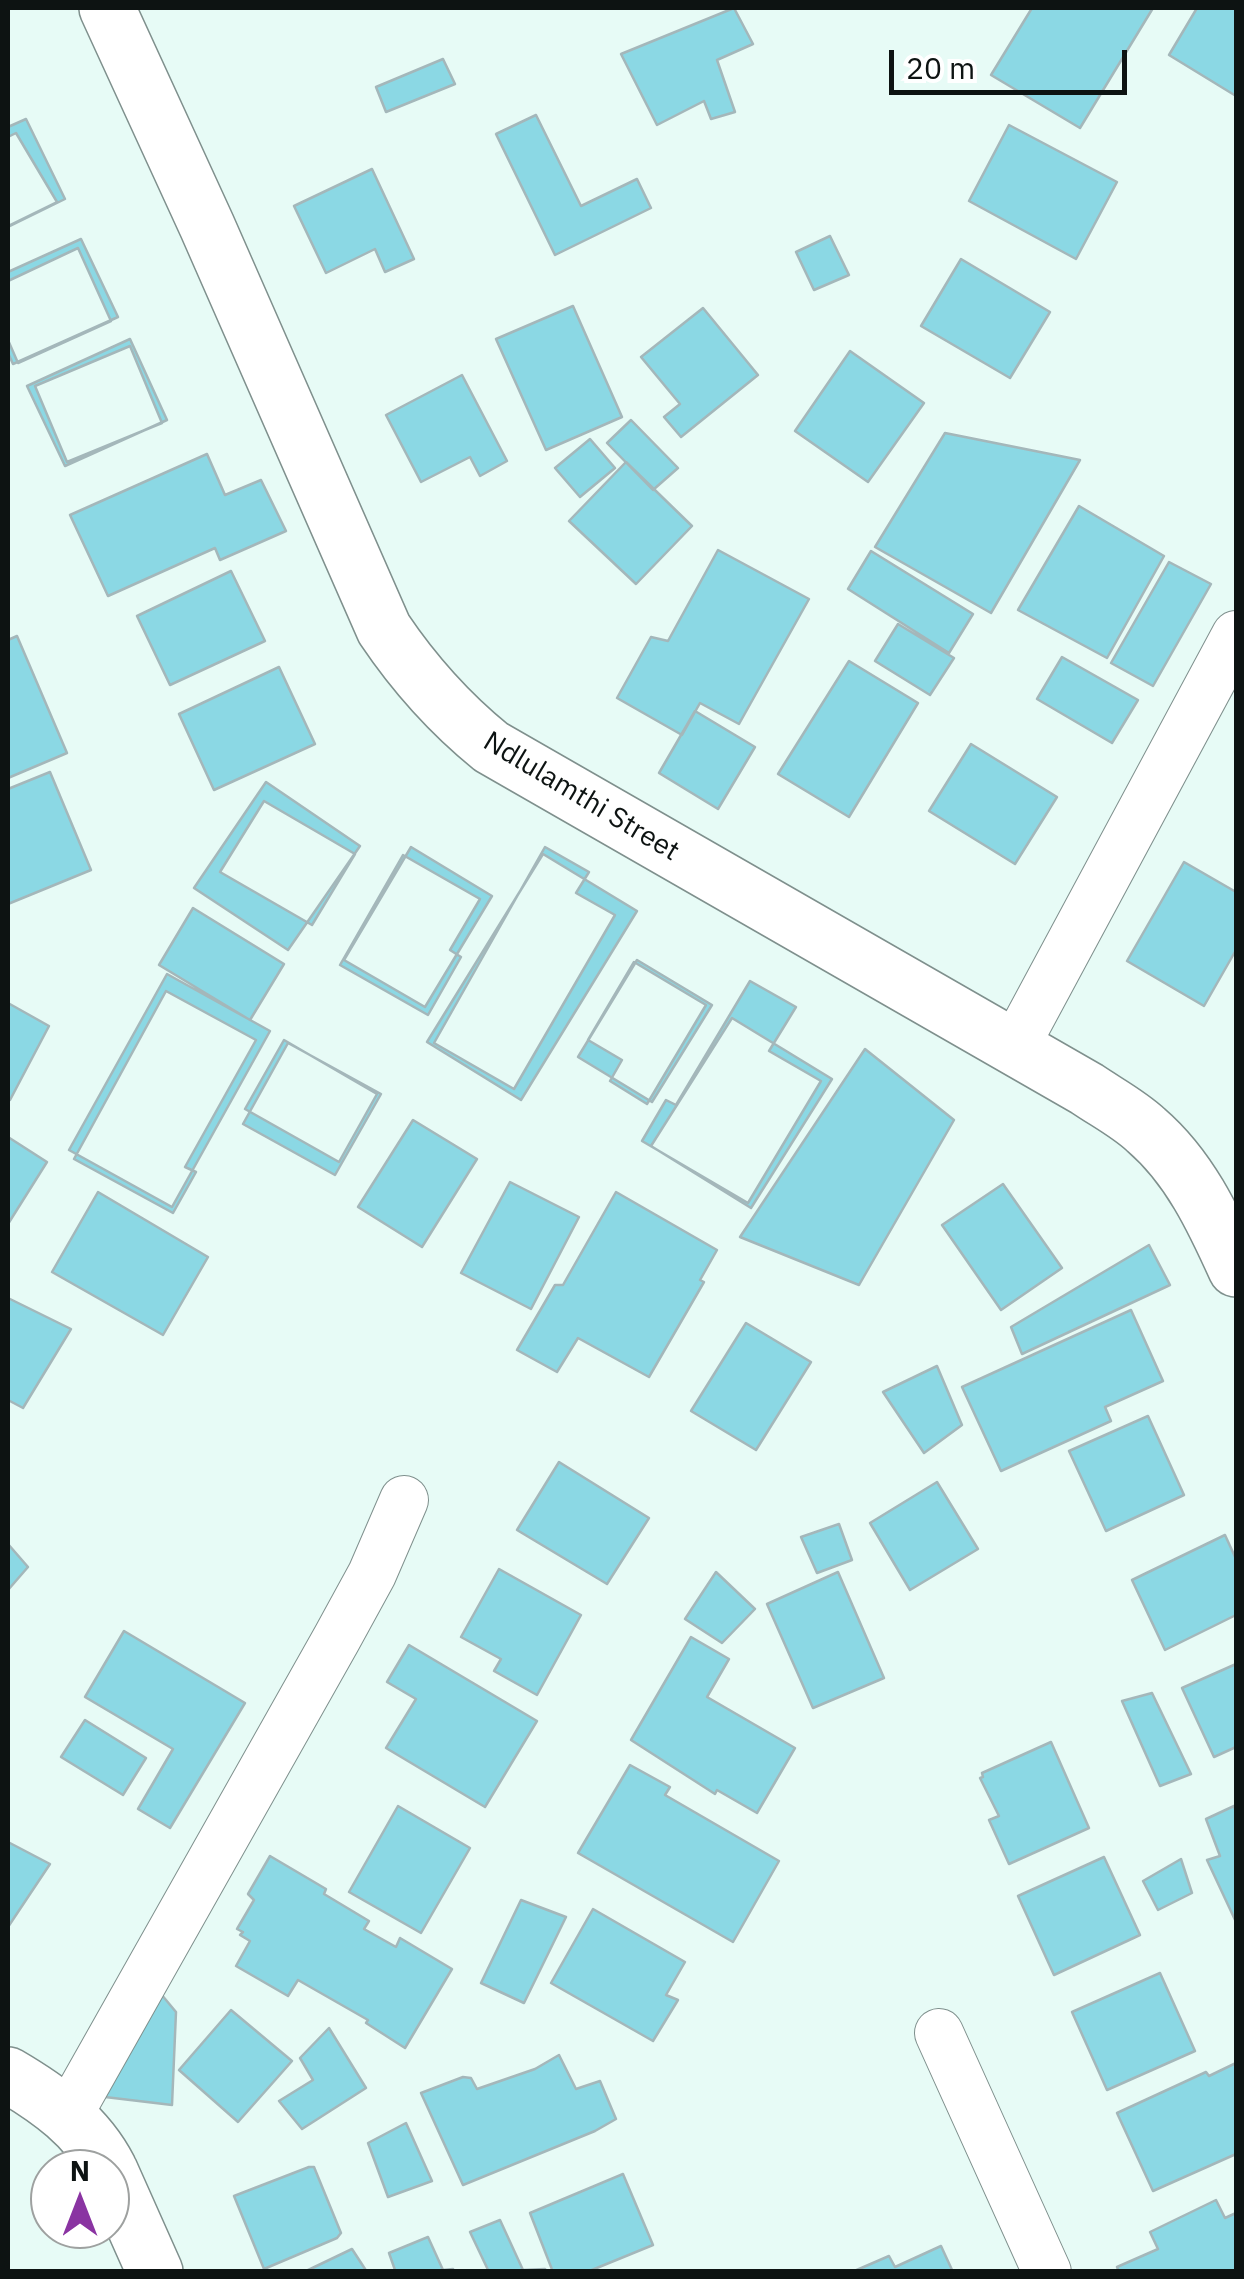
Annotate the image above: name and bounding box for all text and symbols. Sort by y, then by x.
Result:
scale bar [894,30,1132,92]
text: 20 m [906,48,975,87]
street label: Ndlulamthi Street [477,725,685,869]
north arrow [30,2149,130,2249]
text: N [70,2152,90,2189]

